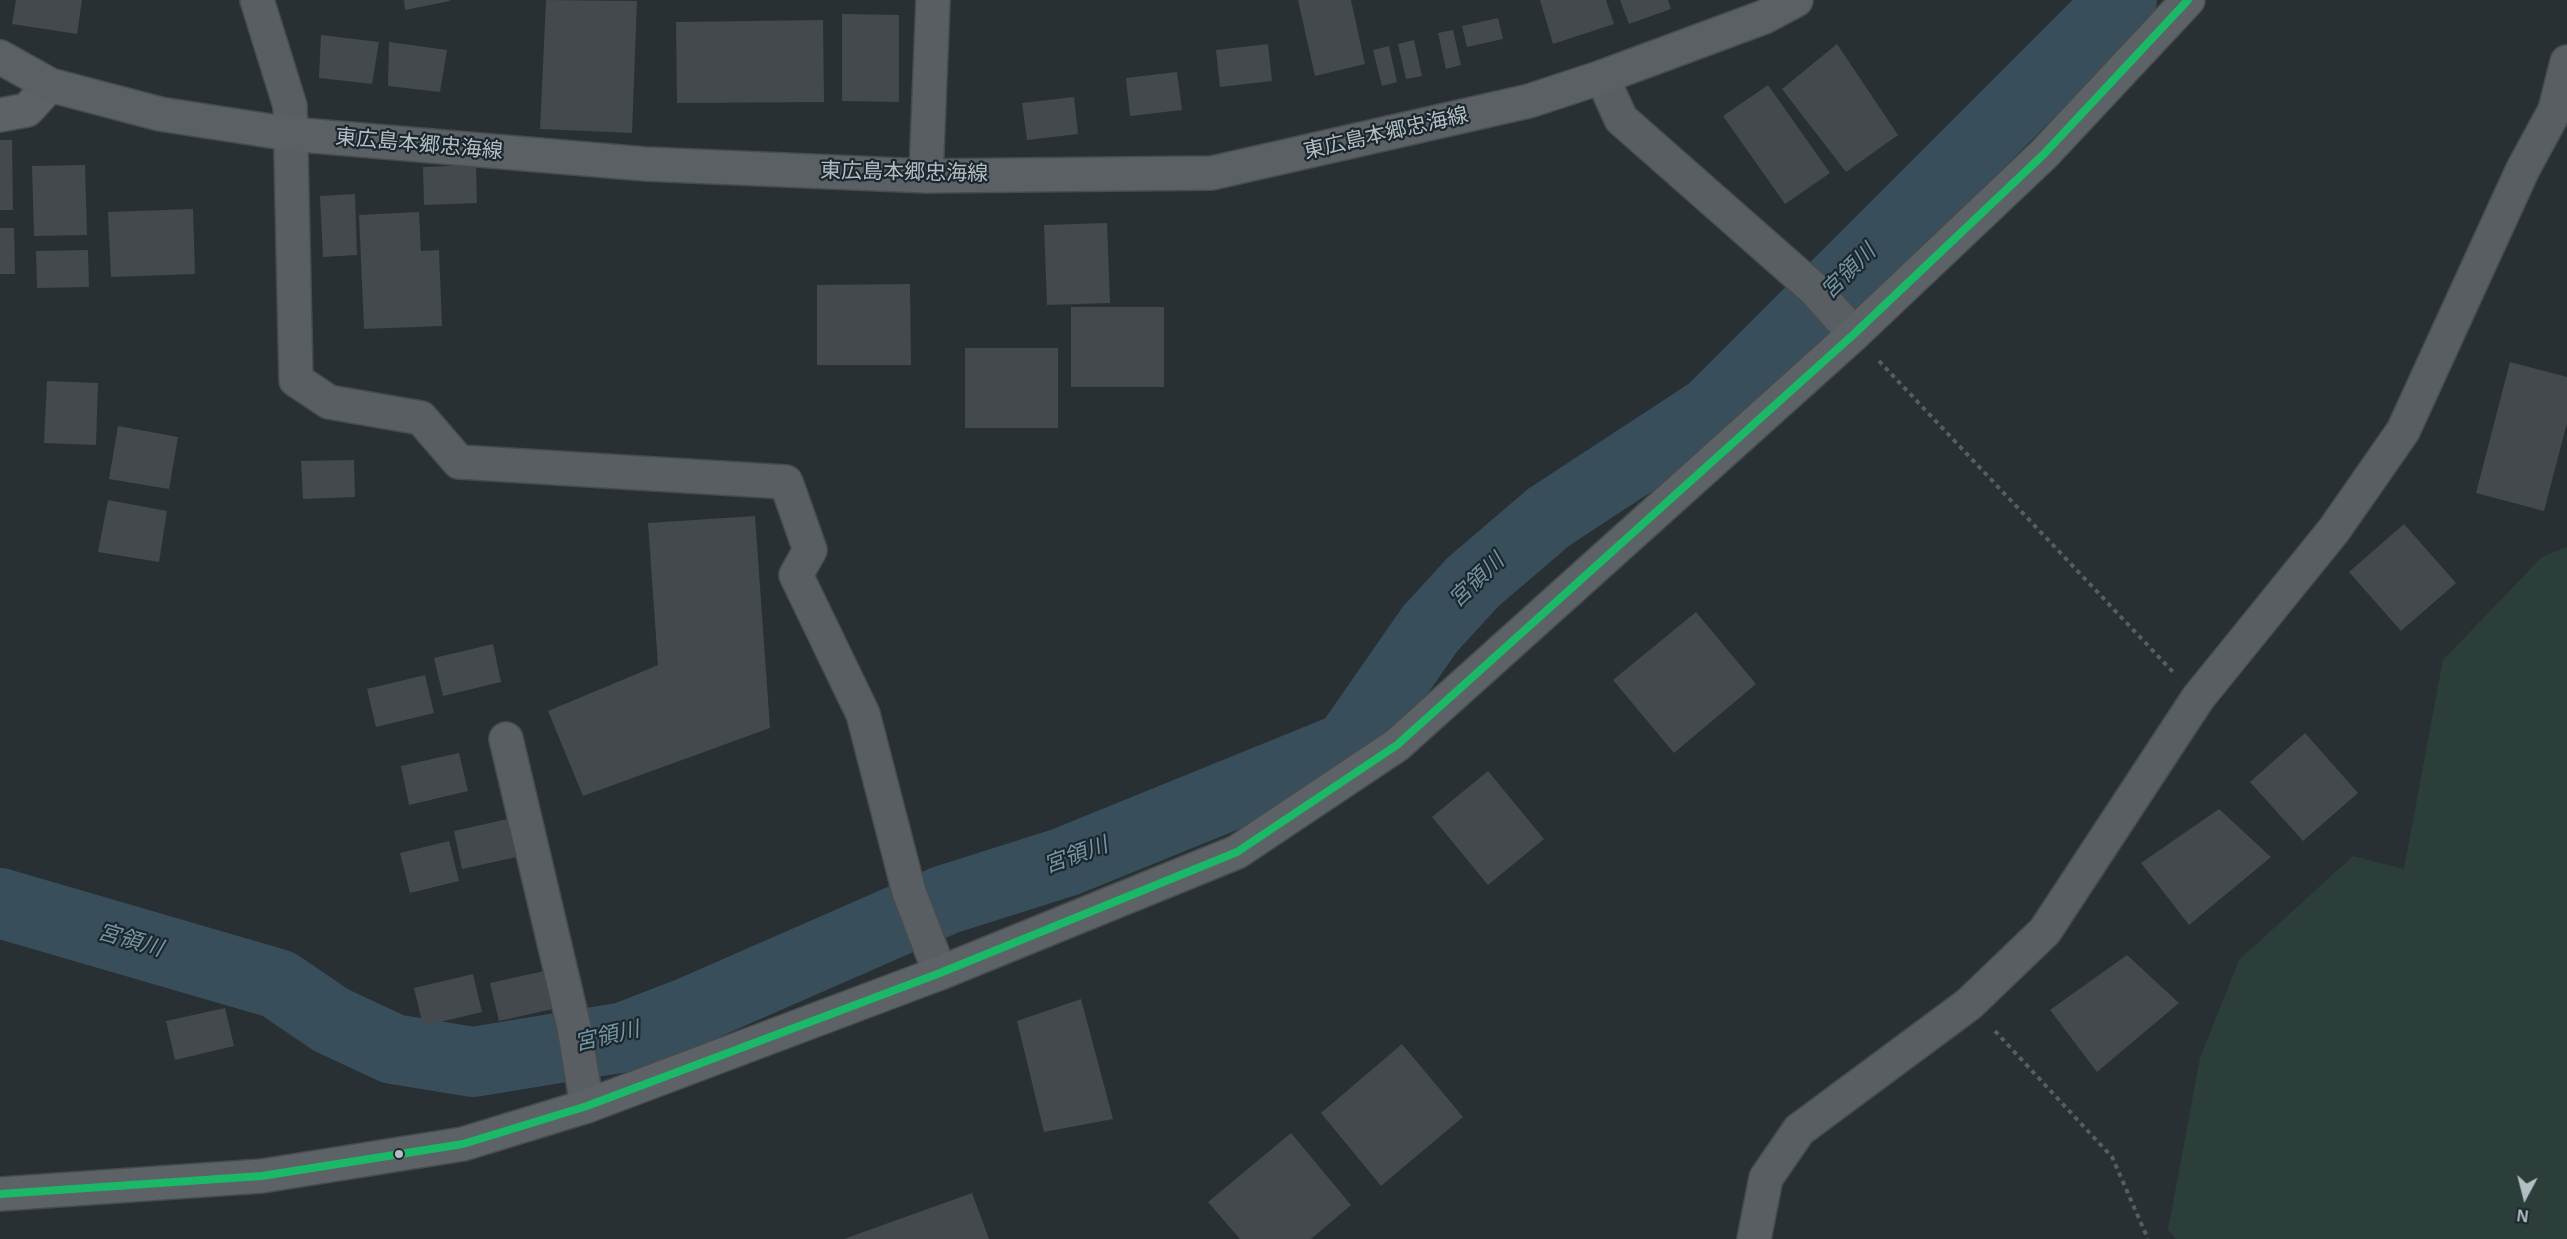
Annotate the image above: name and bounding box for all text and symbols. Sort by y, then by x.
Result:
street label: 東広島本郷忠海線 [1301,103,1471,165]
street label: 東広島本郷忠海線 [334,125,504,165]
street label: 東広島本郷忠海線 [820,159,988,187]
water label: 宮領川 [1816,239,1882,305]
water label: 宮領川 [1444,549,1510,613]
water label: 宮領川 [1040,832,1112,880]
water label: 宮領川 [95,919,165,963]
water label: 宮領川 [572,1017,642,1057]
unlabelled marker [393,1148,405,1160]
north arrow [2495,1167,2555,1227]
text: N [2516,1206,2530,1225]

